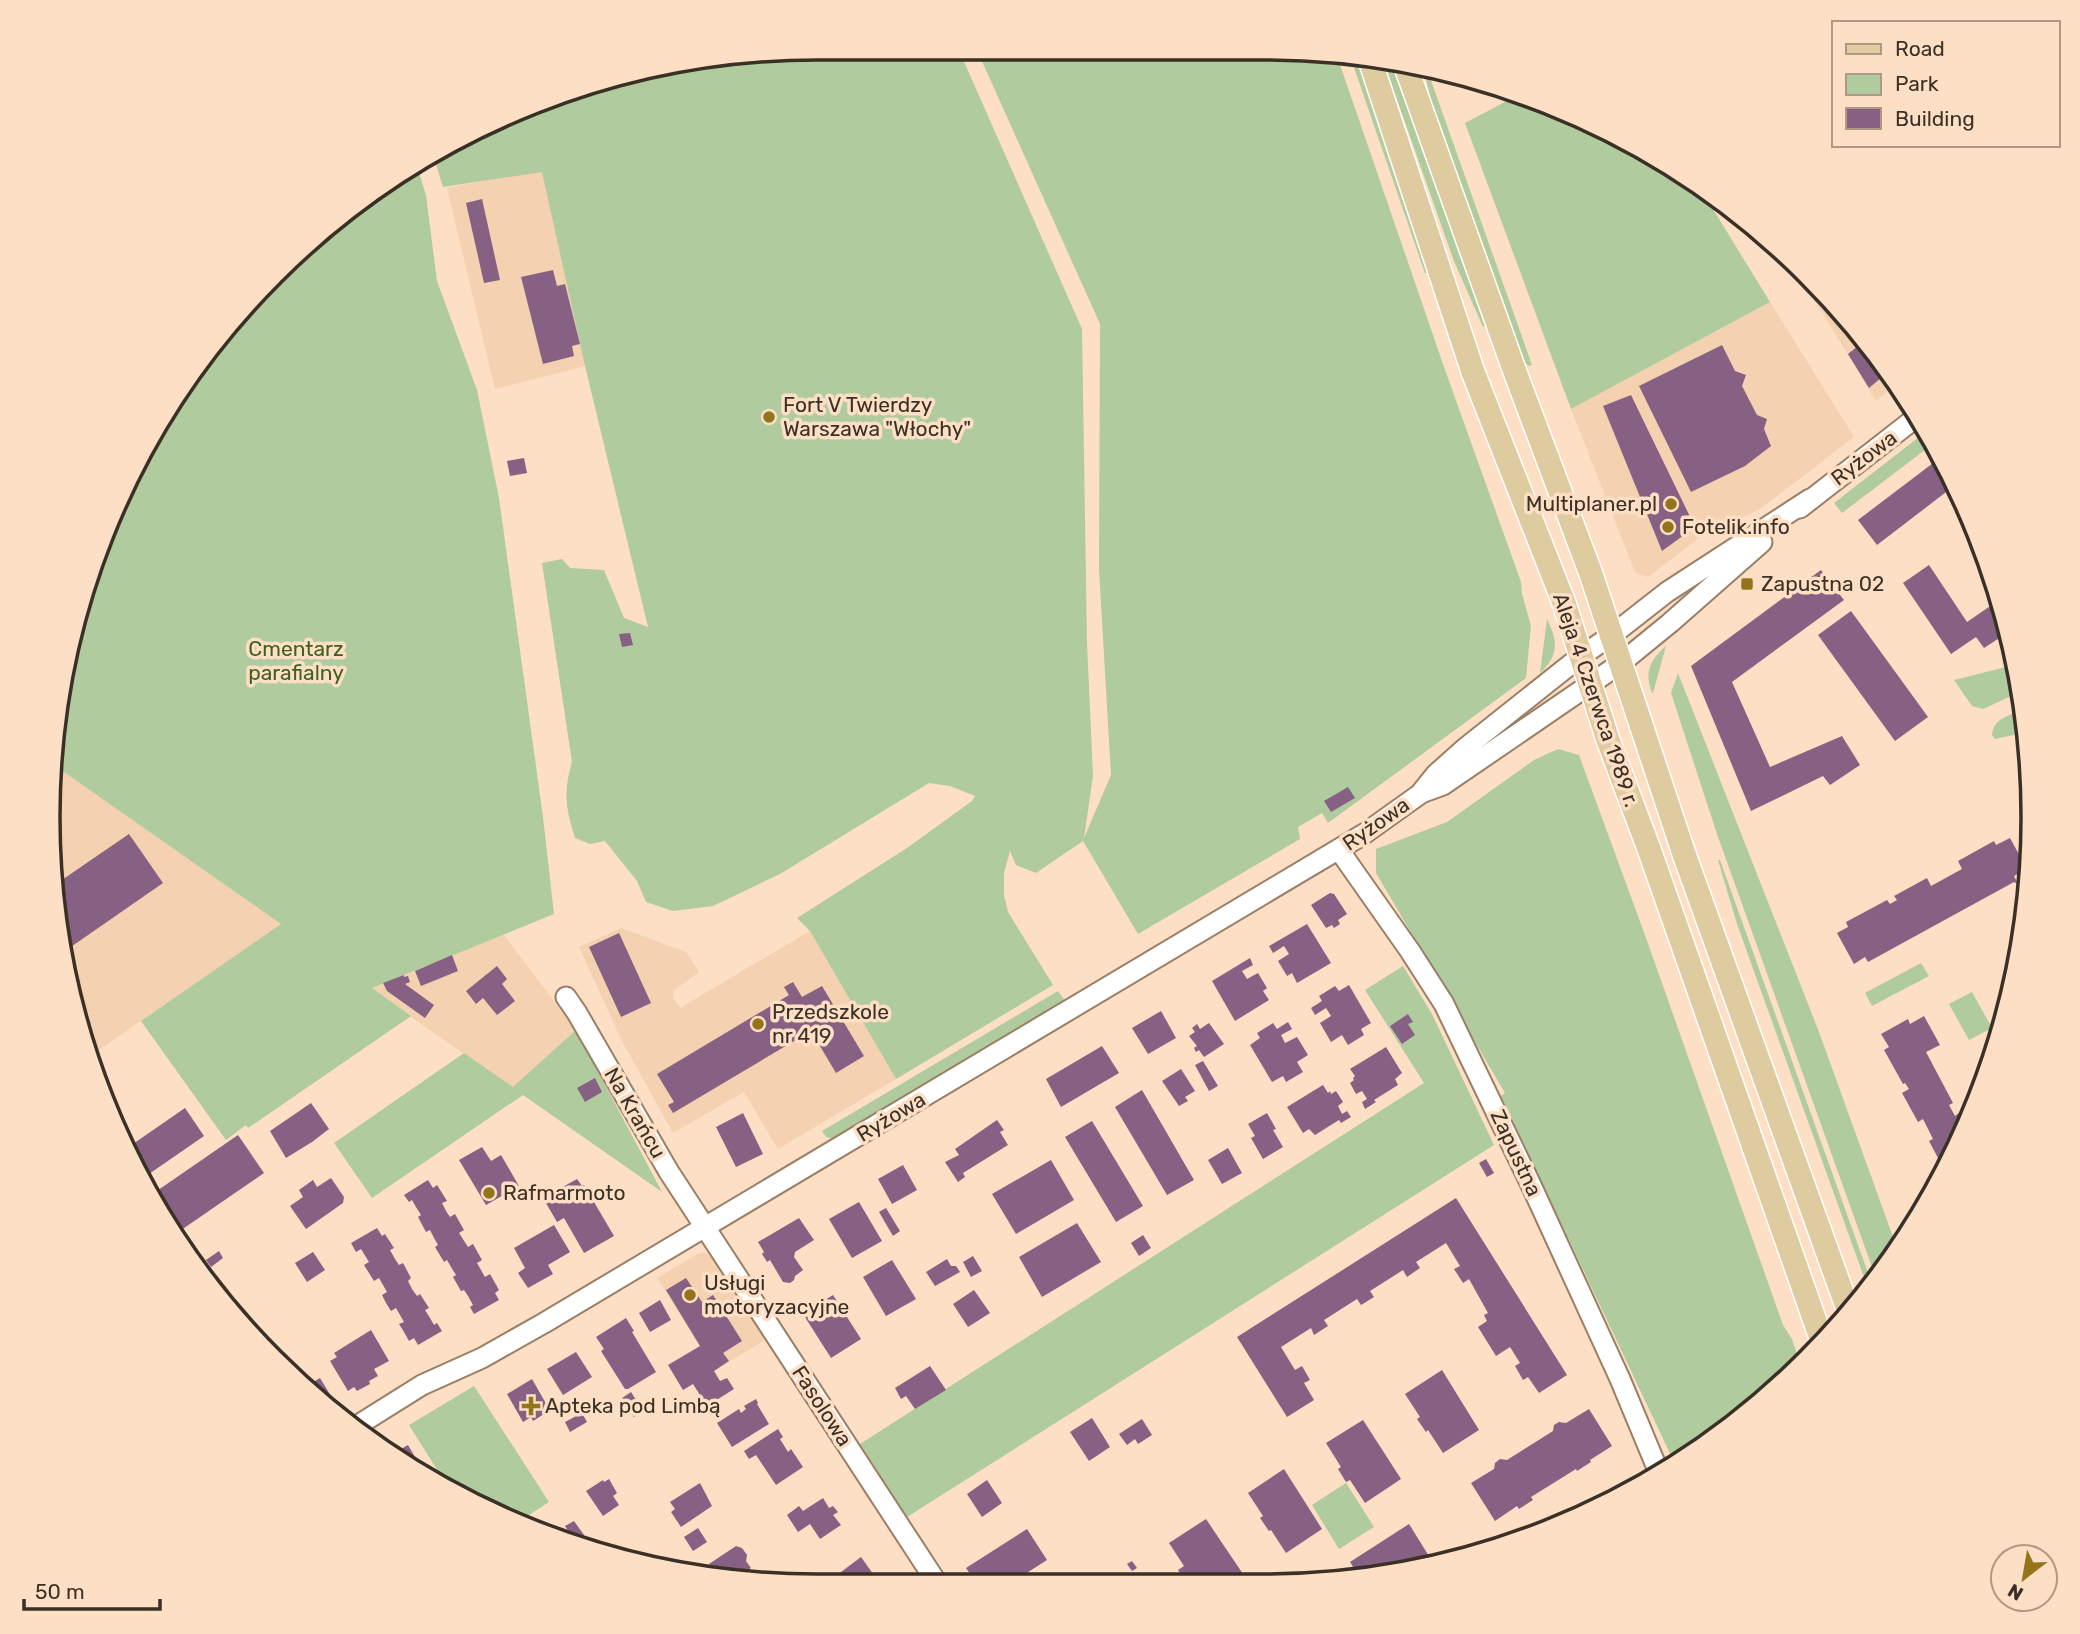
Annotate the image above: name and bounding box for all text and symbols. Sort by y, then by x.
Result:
legend [1832,21,2059,147]
text: Road [1895,36,1945,61]
text: Park [1895,71,1939,96]
text: Building [1895,106,1975,131]
place label: Fort V Twierdzy Warszawa "Włochy" [783,392,971,441]
marker: Fort V Twierdzy Warszawa "Włochy" [761,409,777,425]
street label: Ryżowa [1826,425,1901,490]
place label: Multiplaner.pl [1526,491,1657,516]
marker: Multiplaner.pl [1663,496,1679,512]
place label: Fotelik.info [1682,514,1790,539]
marker: Fotelik.info [1660,519,1676,535]
place label: Zapustna 02 [1761,571,1884,596]
marker: Zapustna 02 [1739,576,1755,592]
street label: Aleja 4 Czerwca 1989 r. [1548,589,1645,810]
park label: Cmentarz parafialny [248,636,344,685]
street label: Ryżowa [1338,792,1414,856]
place label: Przedszkole nr 419 [772,999,889,1048]
marker: Przedszkole nr 419 [750,1016,766,1032]
street label: Na Krańcu [600,1063,671,1162]
street label: Ryżowa [852,1086,930,1147]
street label: Zapustna [1486,1106,1547,1200]
place label: Rafmarmoto [503,1180,625,1205]
marker: Rafmarmoto [481,1185,497,1201]
place label: Usługi motoryzacyjne [704,1270,849,1319]
marker: Usługi motoryzacyjne [682,1287,698,1303]
street label: Fasolowa [787,1361,858,1451]
place label: Apteka pod Limbą [545,1393,721,1418]
marker: Apteka pod Limbą [523,1398,539,1414]
north arrow [1989,1543,2059,1613]
scale bar [24,1568,161,1612]
text: 50 m [35,1579,85,1604]
text: N [2004,1579,2027,1606]

